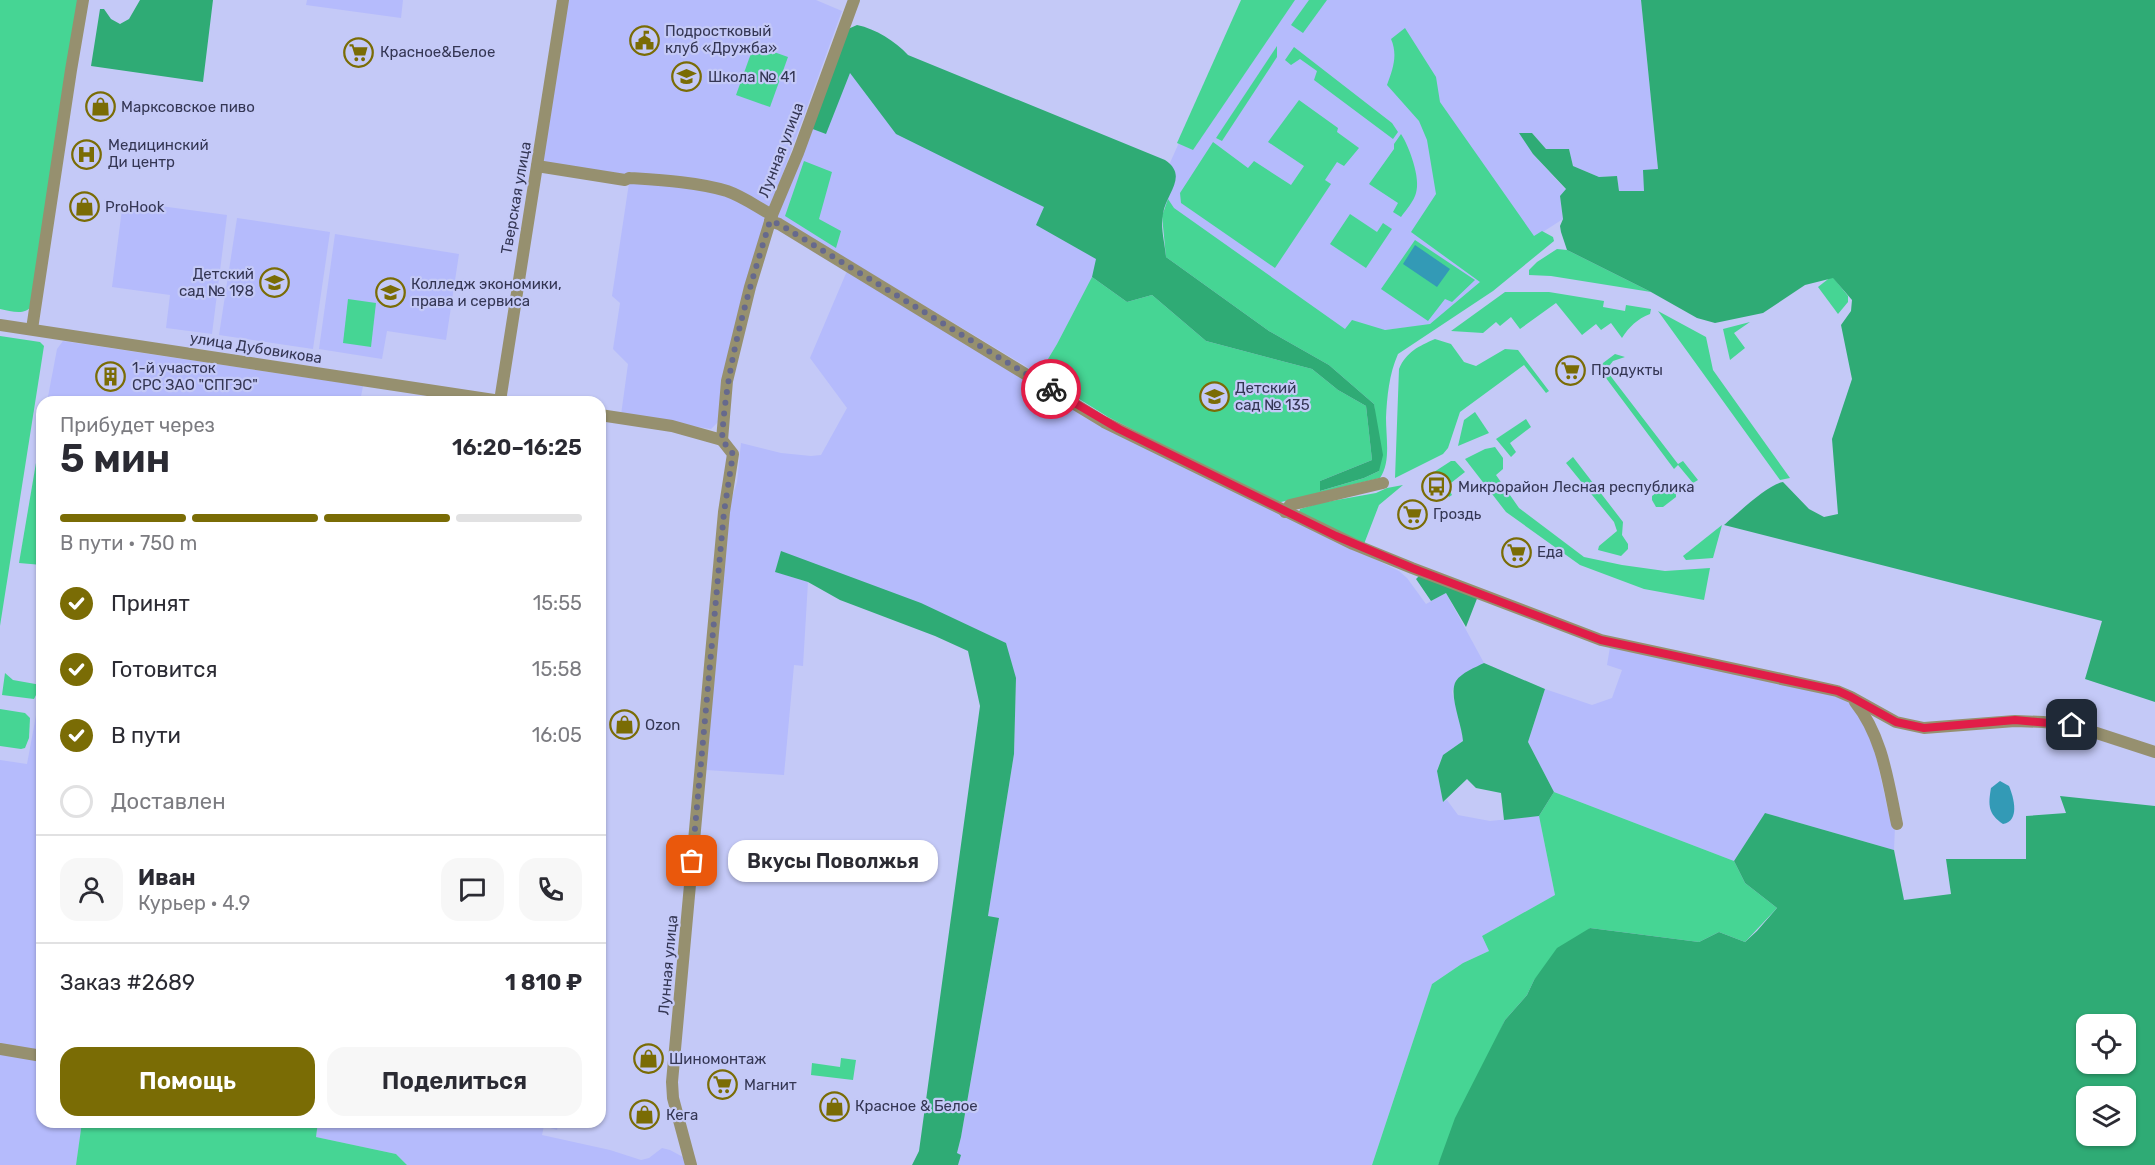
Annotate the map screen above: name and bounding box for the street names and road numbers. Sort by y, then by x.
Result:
street label: Лунная улица [755,100,807,200]
street label: Тверская улица [497,140,535,256]
street label: улица Дубовикова [189,329,323,367]
street label: Лунная улица [655,914,681,1016]

